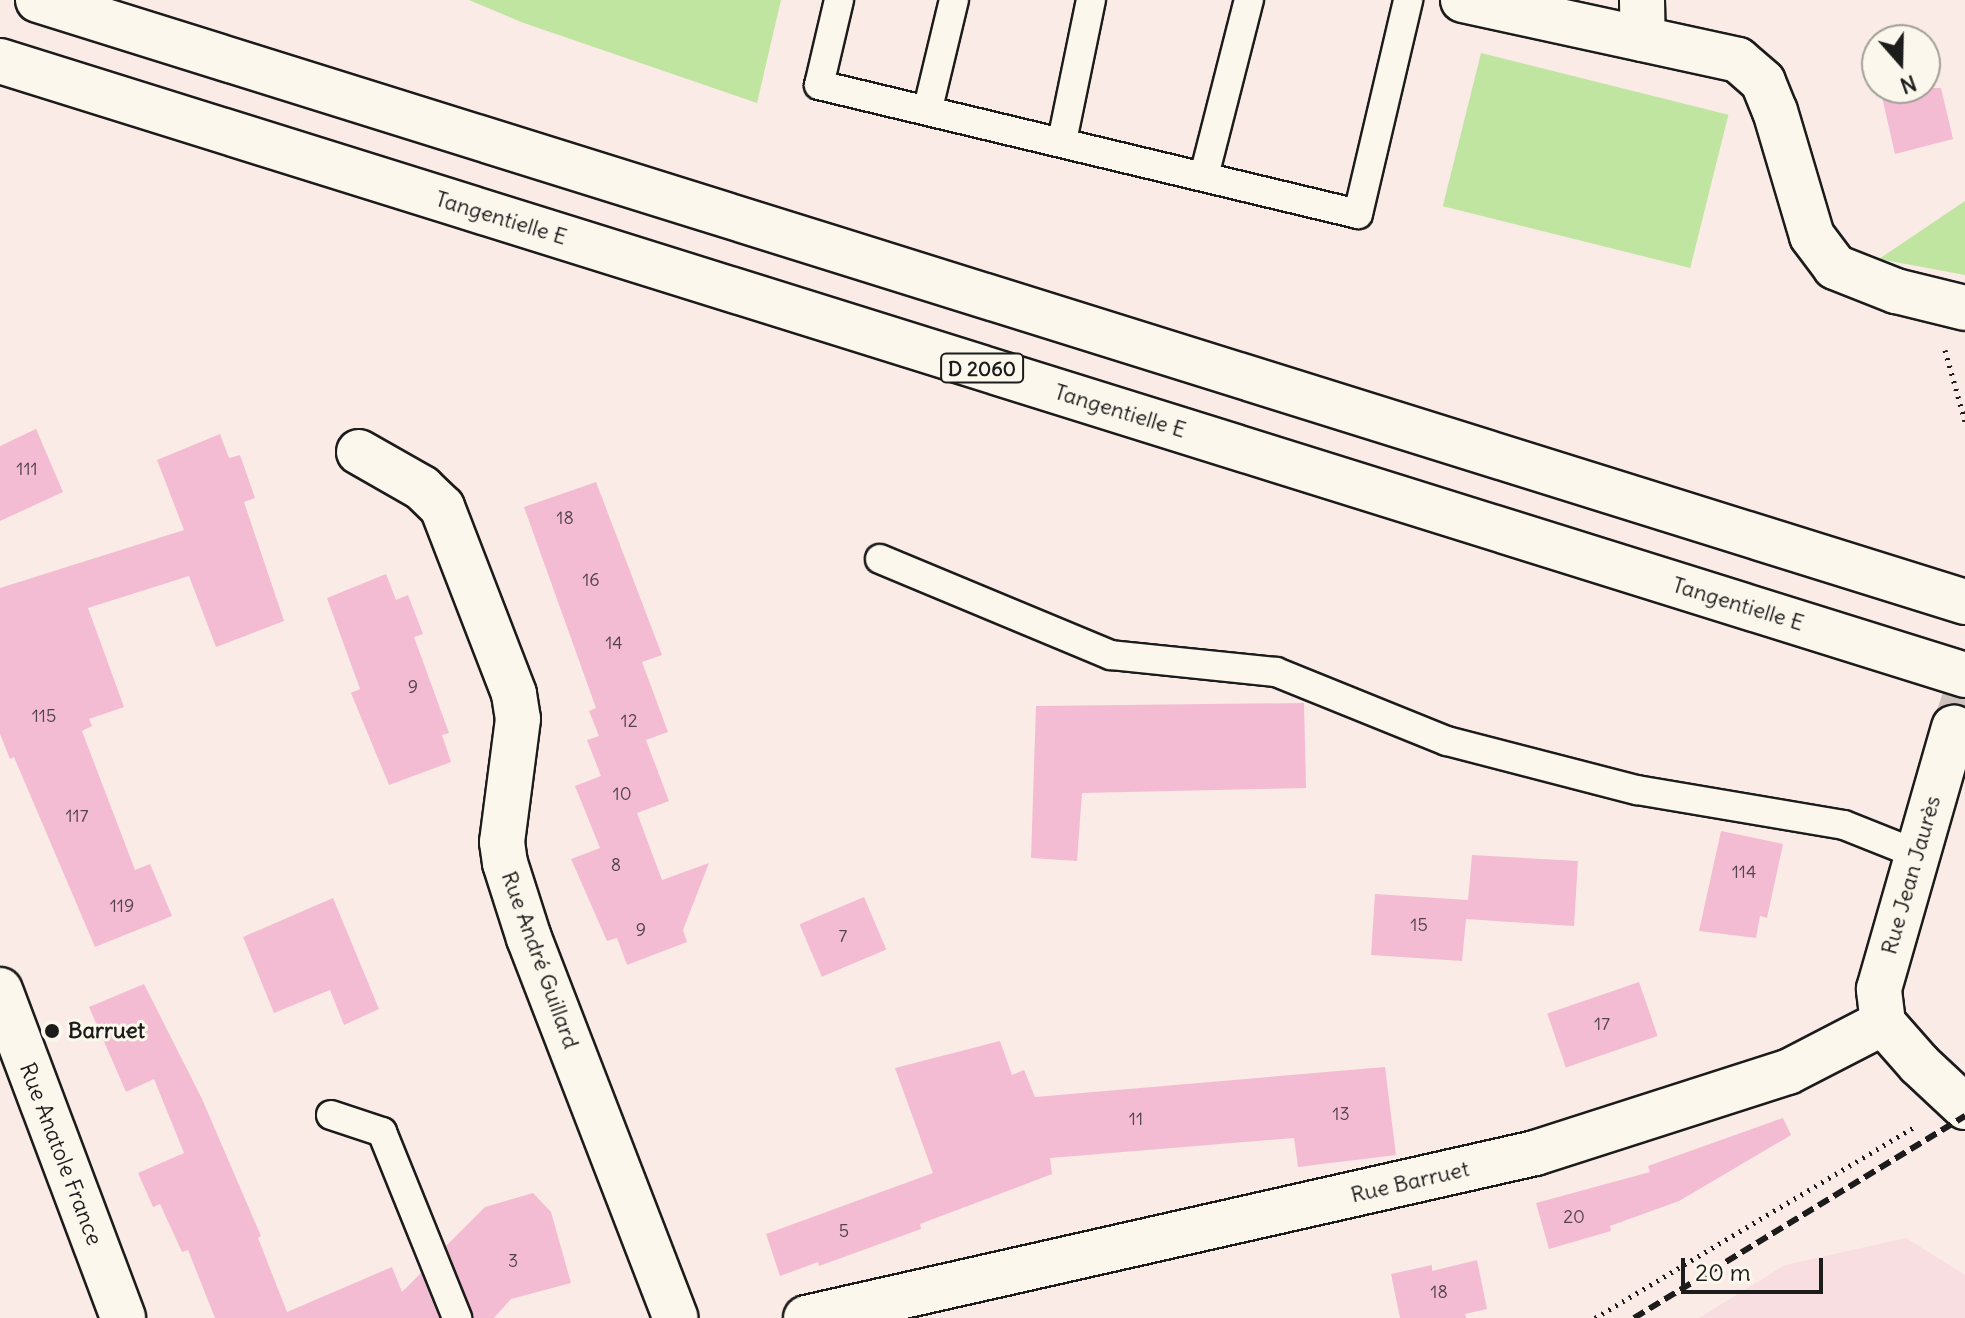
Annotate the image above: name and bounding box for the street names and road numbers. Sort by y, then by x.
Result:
street label: Tangentielle E [432,185,570,251]
road number: D 2060 [940,352,1024,384]
street label: Tangentielle E [1051,378,1189,444]
street label: Tangentielle E [1669,571,1807,637]
street label: Rue Jean Jaurès [1876,793,1946,957]
street label: Rue André Guillard [496,868,584,1052]
street label: Rue Anatole France [14,1059,108,1249]
street label: Rue Barruet [1348,1156,1472,1208]

